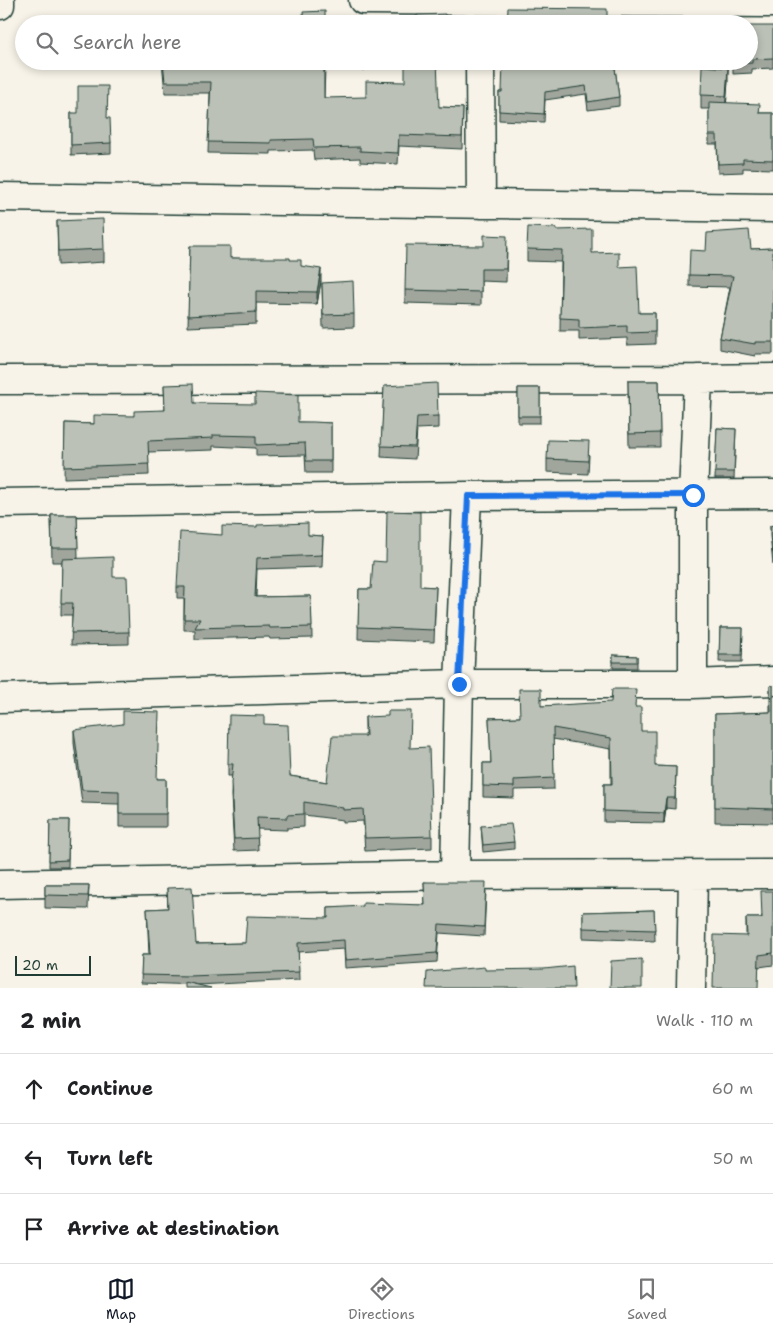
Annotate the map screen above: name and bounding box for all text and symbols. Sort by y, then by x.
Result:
search box [15,15,758,70]
icon: search [33,29,61,57]
text: Search here [73,30,182,55]
route start [682,484,705,507]
route end [448,673,471,696]
scale bar [15,953,91,976]
text: 20 m [22,956,58,974]
text: 2 min [20,1007,81,1035]
text: Walk · 110 m [656,1010,753,1031]
icon: ahead [20,1075,48,1103]
text: Continue [67,1076,153,1101]
text: 60 m [712,1078,753,1099]
icon: left [20,1145,48,1173]
text: Turn left [67,1146,153,1171]
text: 50 m [713,1148,753,1169]
icon: arrive [20,1215,48,1243]
text: Arrive at destination [67,1216,279,1241]
tab: Map [106,1275,136,1323]
tab: Directions [348,1275,415,1323]
tab: Saved [627,1275,667,1323]

